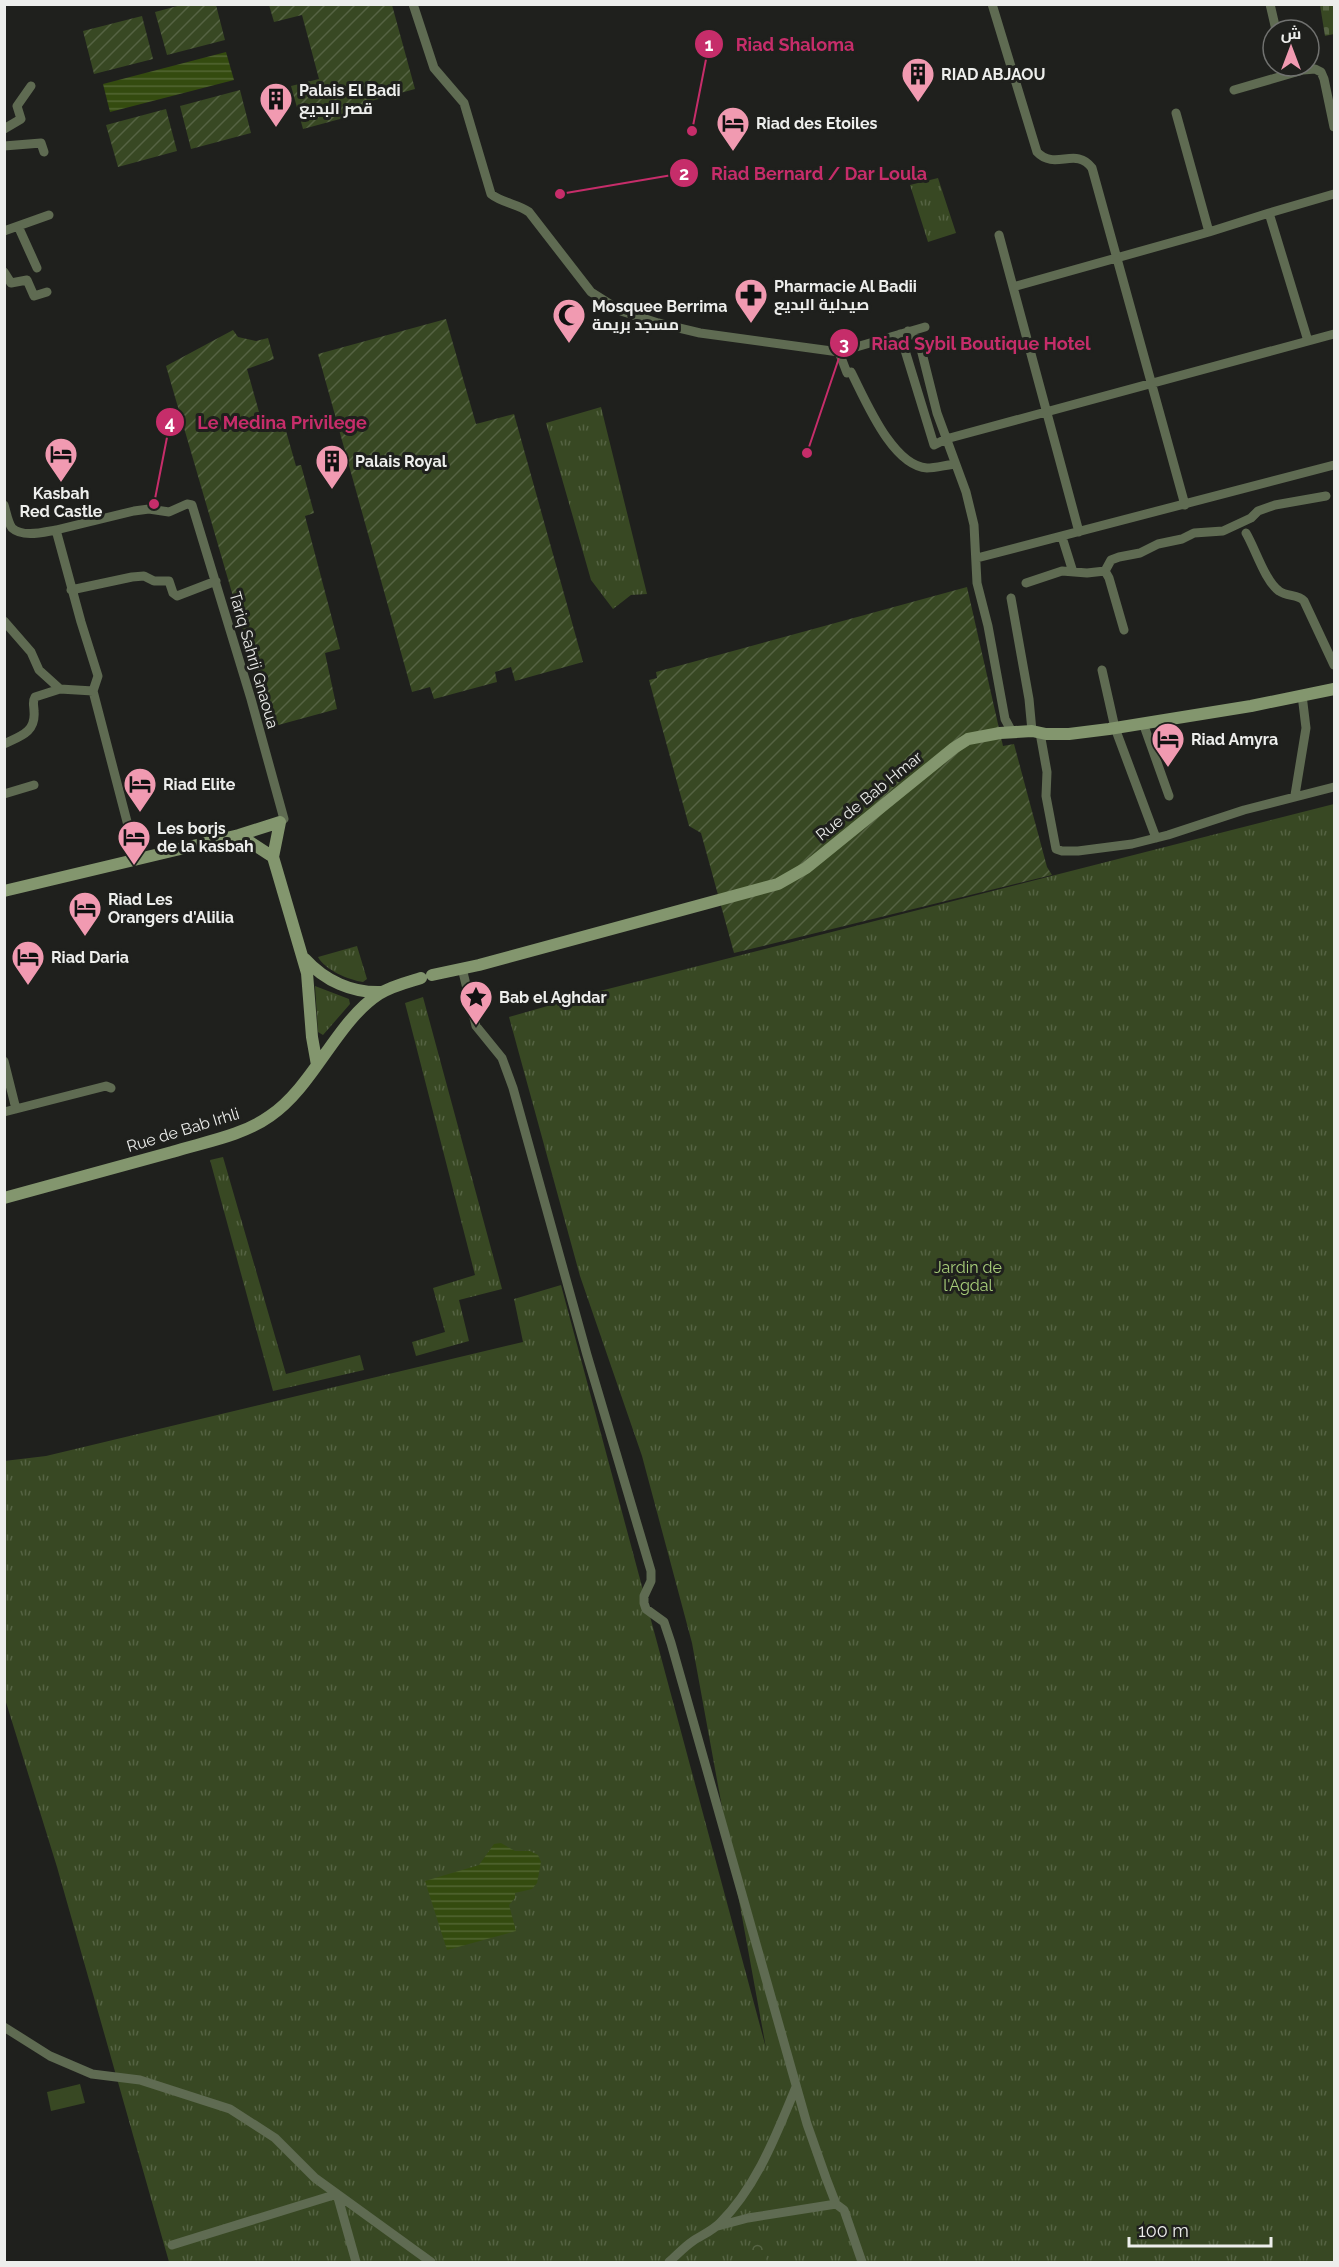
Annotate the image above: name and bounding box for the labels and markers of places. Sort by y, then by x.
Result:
callout: Riad Shaloma [694,26,867,62]
building icon: RIAD ABJAOU [900,56,936,103]
place label: RIAD ABJAOU [941,65,1045,84]
building icon: Palais El Badi قصر البديع [258,81,294,128]
place label: Palais El Badi قصر البديع [299,81,401,119]
hotel icon: Riad des Etoiles [715,105,751,152]
place label: Riad des Etoiles [756,114,878,133]
callout: Riad Bernard / Dar Loula [669,155,940,191]
pharmacy icon: Pharmacie Al Badii صيدلية البديع [733,277,769,324]
place label: Pharmacie Al Badii صيدلية البديع [774,277,917,315]
mosque icon: Mosquee Berrima مسجد بريمة [551,297,587,344]
place label: Mosquee Berrima مسجد بريمة [592,297,727,334]
callout: Riad Sybil Boutique Hotel [829,325,1103,361]
callout: Le Medina Privilege [155,404,379,440]
hotel icon: Kasbah Red Castle [43,436,79,483]
building icon: Palais Royal [314,443,350,490]
place label: Palais Royal [355,452,448,471]
place label: Kasbah Red Castle [20,484,103,521]
hotel icon: Riad Amyra [1150,721,1186,768]
place label: Riad Amyra [1191,730,1278,749]
hotel icon: Riad Elite [122,766,158,813]
place label: Riad Elite [163,775,236,794]
hotel icon: Les borjs de la kasbah [116,819,152,866]
place label: Les borjs de la kasbah [157,819,254,856]
hotel icon: Riad Les Orangers d'Alilia [67,890,103,937]
place label: Riad Les Orangers d'Alilia [108,890,234,927]
hotel icon: Riad Daria [10,939,46,986]
place label: Riad Daria [51,948,129,967]
place icon: Bab el Aghdar [458,979,494,1026]
place label: Bab el Aghdar [499,988,607,1007]

